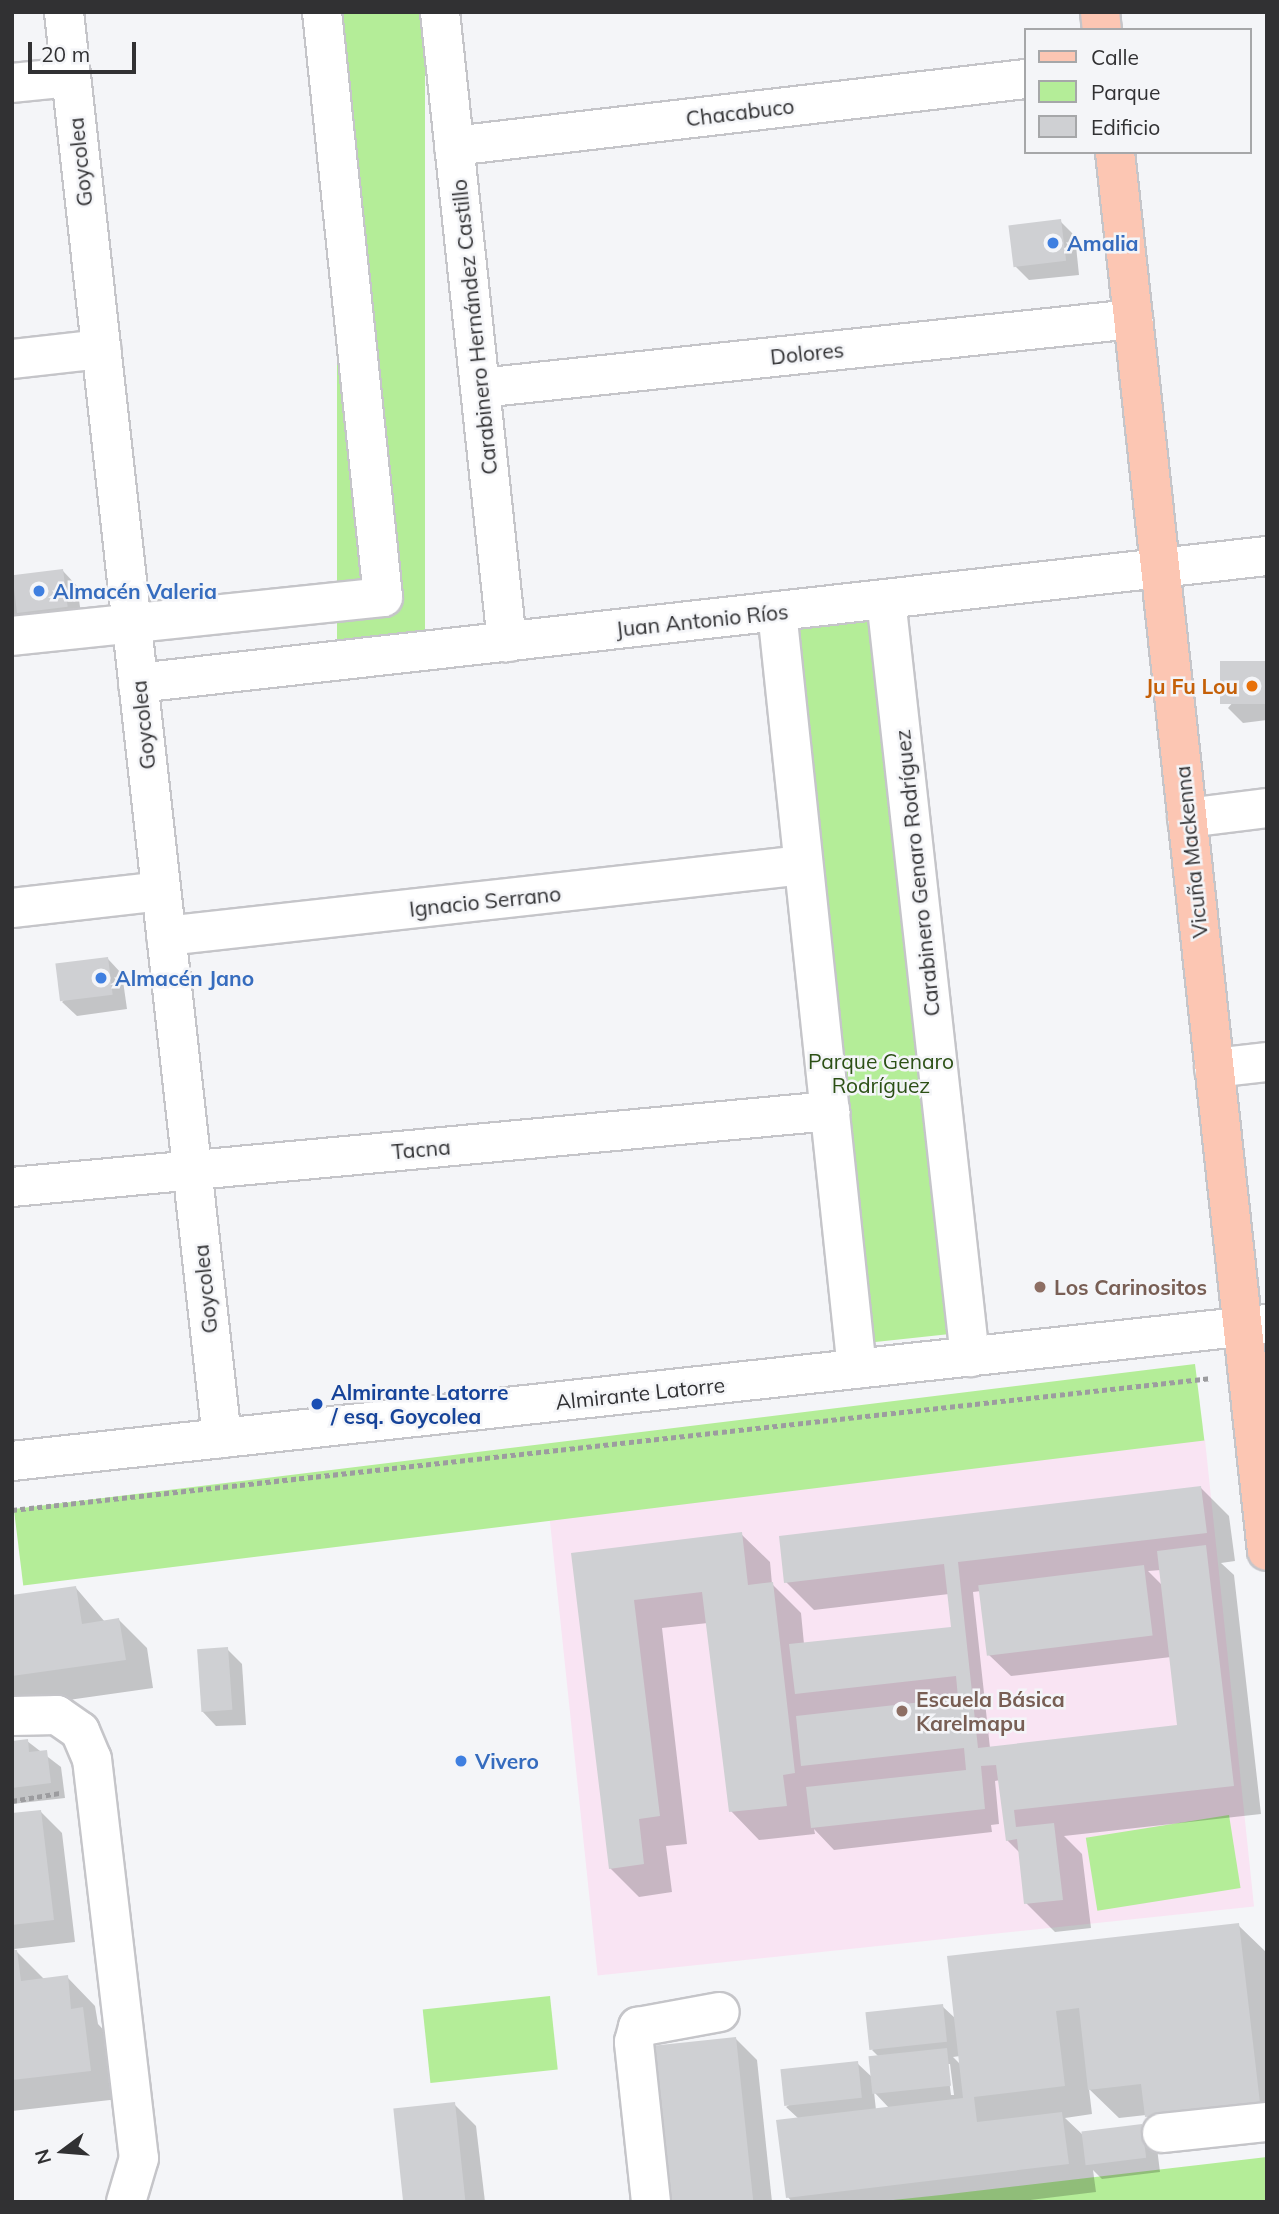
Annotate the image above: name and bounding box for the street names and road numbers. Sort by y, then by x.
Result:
street label: Chacabuco [684,93,796,131]
street label: Goycolea [63,116,97,208]
street label: Carabinero Hernández Castillo [446,178,502,476]
street label: Dolores [769,337,845,369]
street label: Juan Antonio Ríos [615,598,789,642]
street label: Goycolea [126,679,160,771]
street label: Carabinero Genaro Rodríguez [889,728,945,1018]
street label: Vicuña Mackenna [1169,765,1213,939]
street label: Ignacio Serrano [408,881,562,921]
street label: Tacna [391,1134,451,1164]
street label: Goycolea [188,1243,222,1335]
street label: Almirante Latorre [554,1372,726,1414]

